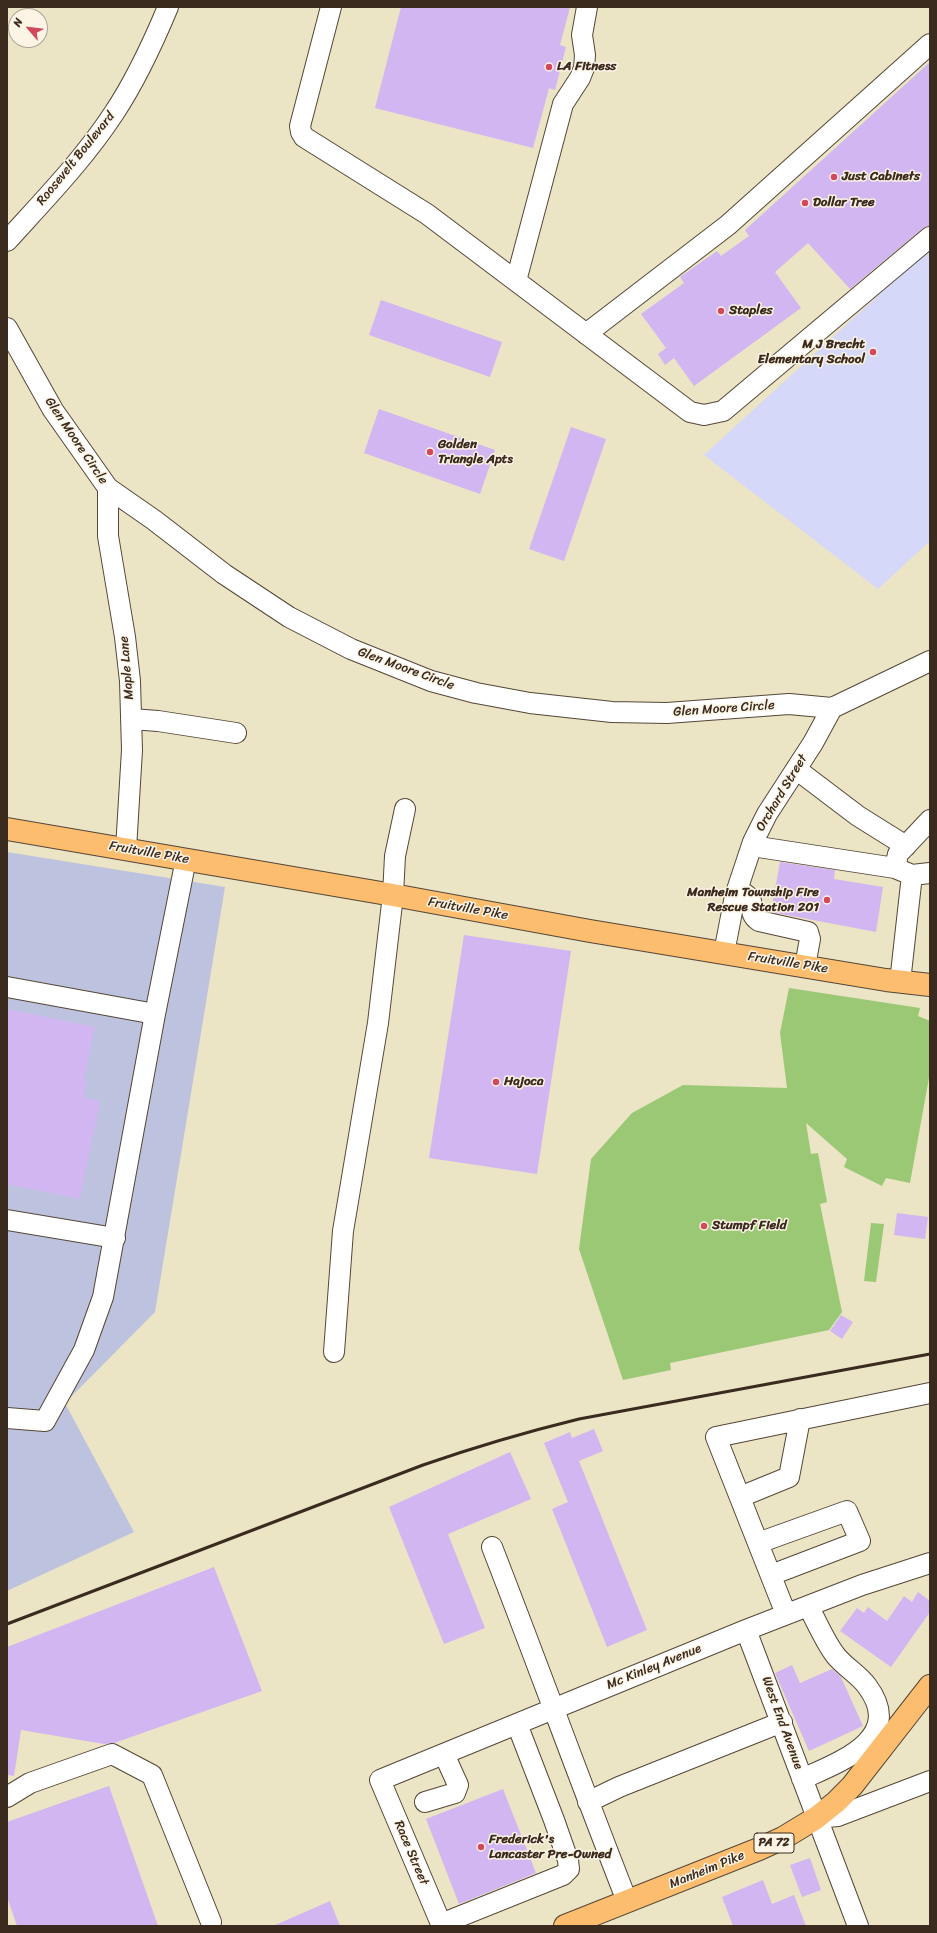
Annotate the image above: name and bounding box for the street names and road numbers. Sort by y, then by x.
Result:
street label: Roosevelt Boulevard [34,109,118,209]
street label: Glen Moore Circle [41,395,111,487]
street label: Maple Lane [116,635,138,701]
street label: Glen Moore Circle [356,644,456,694]
street label: Glen Moore Circle [673,698,775,720]
street label: Orchard Street [753,752,811,834]
street label: Fruitville Pike [108,838,190,868]
street label: Fruitville Pike [427,894,509,924]
street label: Fruitville Pike [747,949,829,977]
street label: Mc Kinley Avenue [604,1641,704,1693]
street label: West End Avenue [758,1674,806,1772]
street label: Race Street [390,1818,432,1888]
road number: PA 72 [754,1833,794,1853]
street label: Manheim Pike [667,1848,747,1892]

